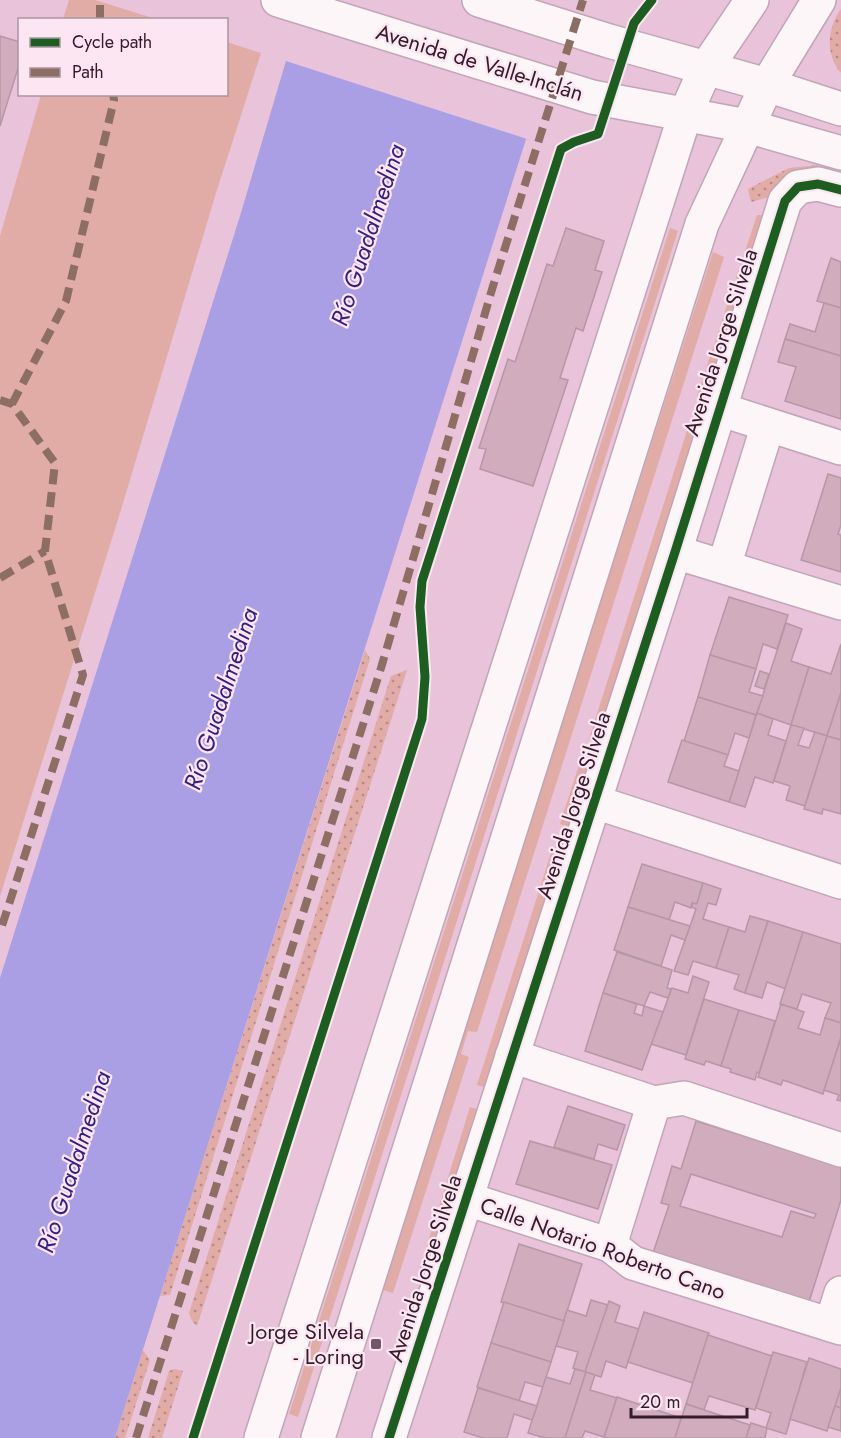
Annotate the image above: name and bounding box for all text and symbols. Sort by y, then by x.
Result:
street label: Avenida de Valle-Inclán [372,15,588,109]
legend [18,18,228,96]
text: Cycle path [72,29,152,55]
text: Path [72,59,104,85]
water label: Río Guadalmedina [322,139,413,330]
street label: Avenida Jorge Silvela [675,244,765,440]
water label: Río Guadalmedina [175,603,266,794]
street label: Avenida Jorge Silvela [528,707,618,903]
water label: Río Guadalmedina [28,1066,119,1257]
street label: Avenida Jorge Silvela [379,1170,469,1366]
street label: Calle Notario Roberto Cano [476,1189,730,1307]
place label: Jorge Silvela - Loring [247,1315,364,1372]
marker: Jorge Silvela - Loring [369,1337,383,1351]
scale bar [631,1381,746,1419]
text: 20 m [640,1389,680,1415]

